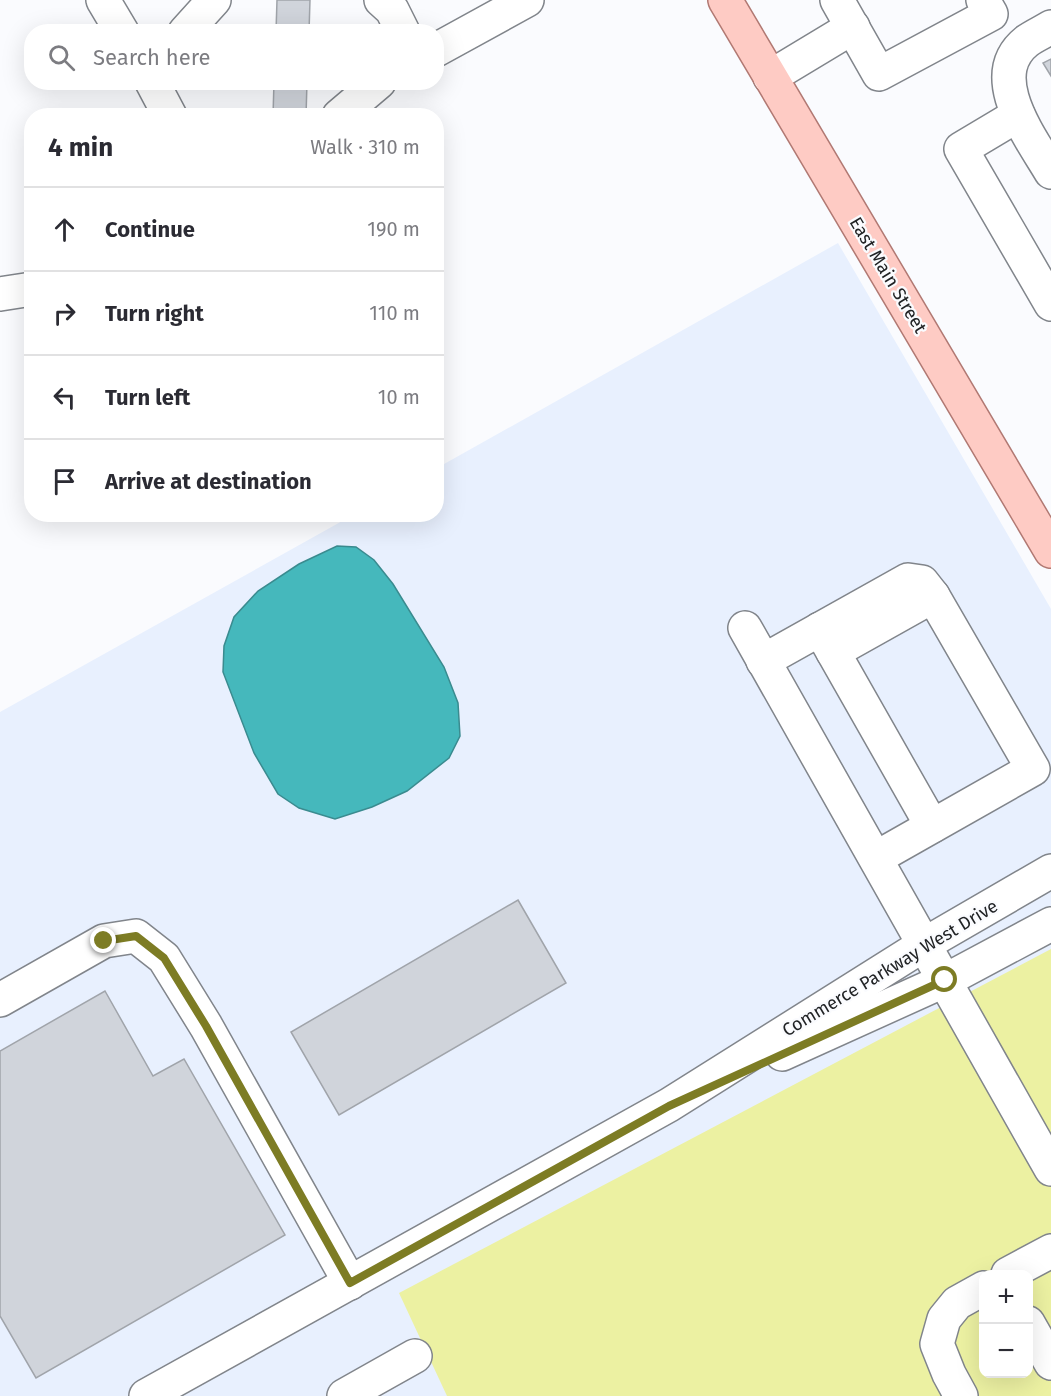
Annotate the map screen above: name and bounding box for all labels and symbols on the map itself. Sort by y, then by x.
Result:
street label: East Main Street [845,213,932,338]
street label: Commerce Parkway West Drive [778,895,1002,1041]
route end [90,927,116,953]
route start [931,966,957,992]

